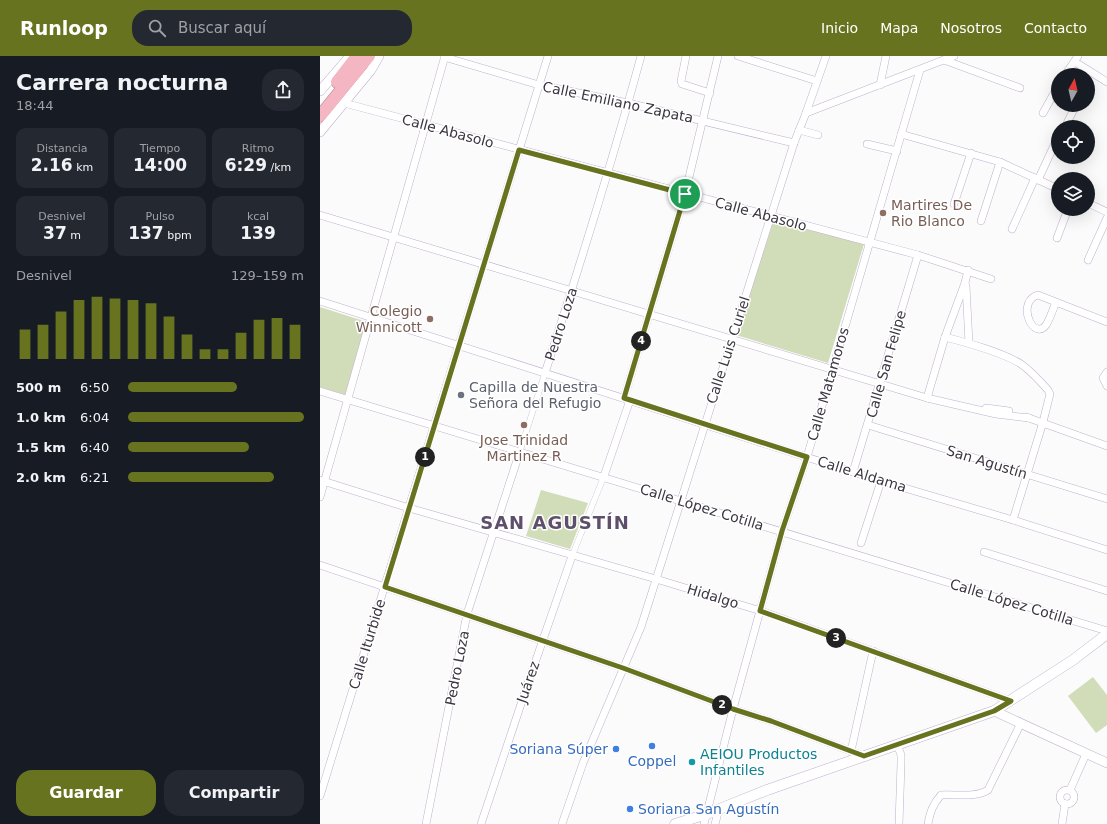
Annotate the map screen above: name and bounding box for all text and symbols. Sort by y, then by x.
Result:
search box [132,10,412,46]
text: Runloop [20,17,108,39]
icon: search [146,17,168,39]
text: Buscar aquí [178,19,266,37]
text: Inicio [821,20,858,36]
text: Mapa [880,20,918,36]
text: Nosotros [940,20,1002,36]
text: Contacto [1024,20,1087,36]
north arrow [1051,68,1095,112]
map controls [1051,68,1095,216]
button: share [262,69,304,111]
text: Carrera nocturna [16,70,228,95]
street label: Calle Emiliano Zapata [541,78,695,126]
text: 18:44 [16,98,53,113]
street label: Calle Abasolo [400,111,496,151]
button: locate [1051,120,1095,164]
text: Distancia [36,142,88,155]
text: Tiempo [140,142,180,155]
text: Ritmo [242,142,274,155]
text: 2.16 [31,155,73,175]
text: 14:00 [133,155,187,175]
text: 6:29 [225,155,267,175]
text: km [73,161,93,174]
text: /km [267,161,291,174]
button: layers [1051,172,1095,216]
pin [668,177,702,211]
icon: arrive [674,183,696,205]
street label: Calle Abasolo [713,194,809,234]
place label: Martires De Rio Blanco [891,197,972,229]
marker: Martires De Rio Blanco [878,208,888,218]
text: Desnivel [38,210,86,223]
text: Pulso [146,210,174,223]
text: kcal [247,210,269,223]
text: 37 [43,223,67,243]
text: 137 [128,223,164,243]
text: 139 [240,223,276,243]
text: m [67,229,81,242]
text: bpm [164,229,192,242]
text: Desnivel [16,268,72,283]
text: 129–159 m [231,268,304,283]
street label: Pedro Loza [542,285,580,363]
street label: Calle Luis Curiel [703,294,753,406]
place label: Colegio Winnicott [356,303,423,335]
street label: Calle San Felipe [863,308,909,420]
marker: Colegio Winnicott [425,314,435,324]
street label: Calle Matamoros [804,325,852,443]
pin: 4 [631,331,651,351]
text: 4 [637,334,645,347]
place label: Capilla de Nuestra Señora del Refugio [469,379,601,411]
text: 500 m [16,380,61,395]
text: 6:50 [80,380,109,395]
marker: Capilla de Nuestra Señora del Refugio [456,390,466,400]
text: 1.0 km [16,410,66,425]
text: 6:04 [80,410,109,425]
marker: Jose Trinidad Martinez R [519,420,529,430]
place label: Jose Trinidad Martinez R [479,432,568,464]
text: 1.5 km [16,440,66,455]
text: 6:40 [80,440,109,455]
street label: San Agustín [945,442,1029,482]
pin: 1 [415,447,435,467]
text: 1 [421,450,429,463]
street label: Calle Aldama [815,453,909,495]
text: 2.0 km [16,470,66,485]
text: 6:21 [80,470,109,485]
street label: Calle López Cotilla [638,481,766,533]
district label: SAN AGUSTÍN [480,512,630,533]
street label: Calle López Cotilla [948,576,1076,628]
street label: Hidalgo [685,581,741,611]
street label: Calle Iturbide [346,597,388,691]
pin: 3 [826,628,846,648]
street label: Pedro Loza [442,629,472,707]
text: 3 [832,631,840,644]
street label: Juárez [513,659,543,706]
pin: 2 [712,695,732,715]
text: 2 [718,698,726,711]
place label: Soriana Súper [509,741,608,757]
marker: Coppel [647,741,657,751]
marker: Soriana Súper [611,744,621,754]
place label: AEIOU Productos Infantiles [700,746,817,778]
place label: Coppel [628,753,676,769]
marker: AEIOU Productos Infantiles [687,757,697,767]
button: Guardar [16,770,156,816]
button: Compartir [164,770,304,816]
place label: Soriana San Agustín [638,801,779,817]
marker: Soriana San Agustín [625,804,635,814]

